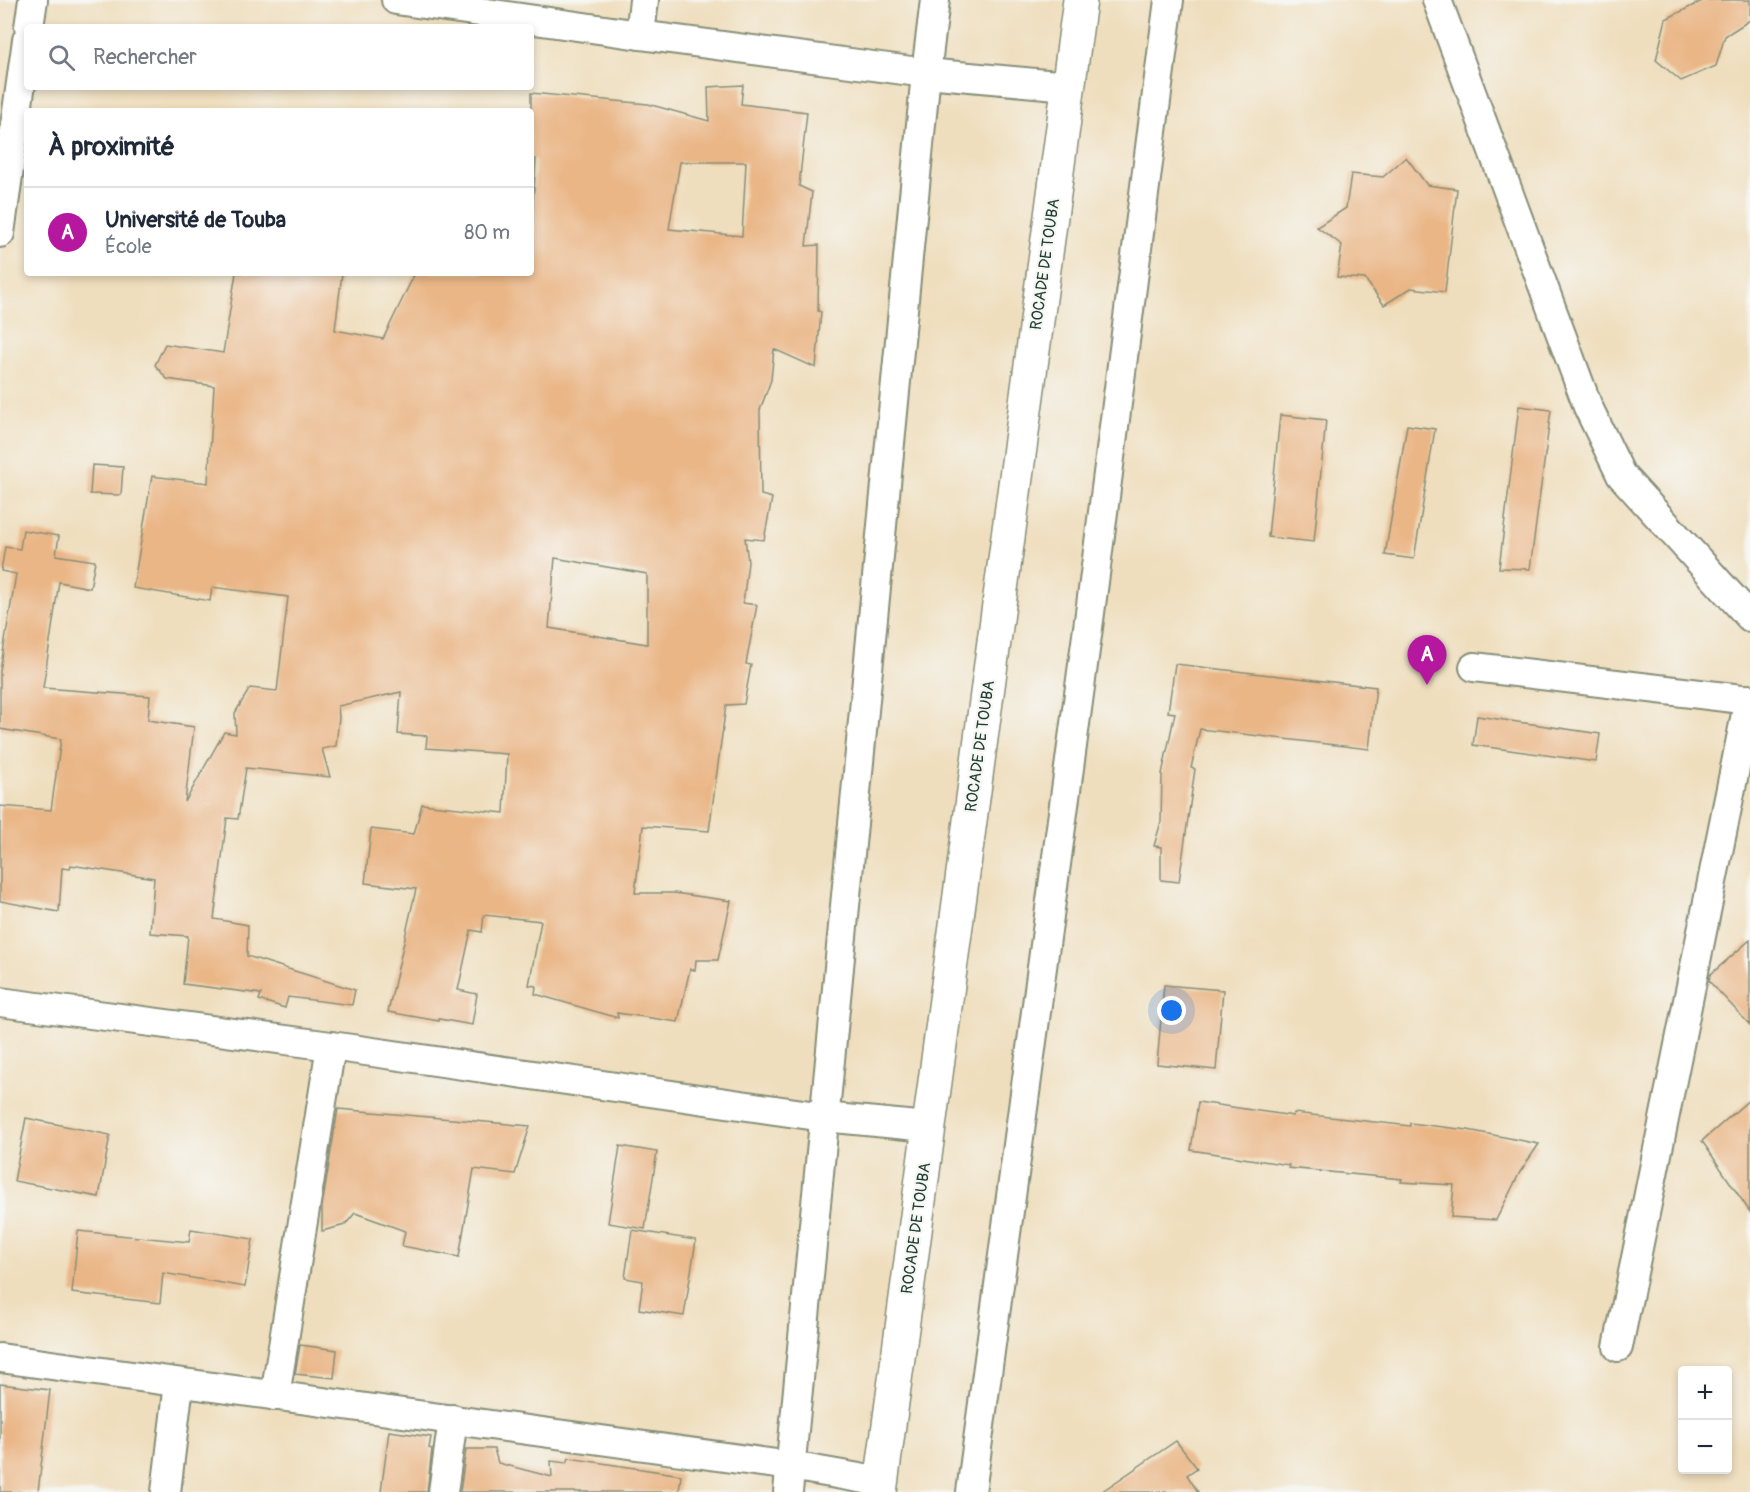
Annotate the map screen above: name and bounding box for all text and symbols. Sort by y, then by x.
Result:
search box [24,24,534,90]
icon: search [45,41,78,74]
text: Rechercher [93,43,197,71]
text: À proximité [48,131,175,163]
street label: ROCADE DE TOUBA [1026,197,1064,331]
text: Université de Touba [105,206,286,234]
text: A [61,220,74,245]
text: 80 m [464,220,510,245]
text: École [105,234,152,259]
pin: A [1408,636,1446,685]
street label: ROCADE DE TOUBA [961,679,999,813]
your location [1157,996,1186,1025]
street label: ROCADE DE TOUBA [897,1161,935,1295]
map controls [1678,1366,1732,1474]
button: + [1678,1366,1732,1420]
button: − [1678,1420,1732,1474]

